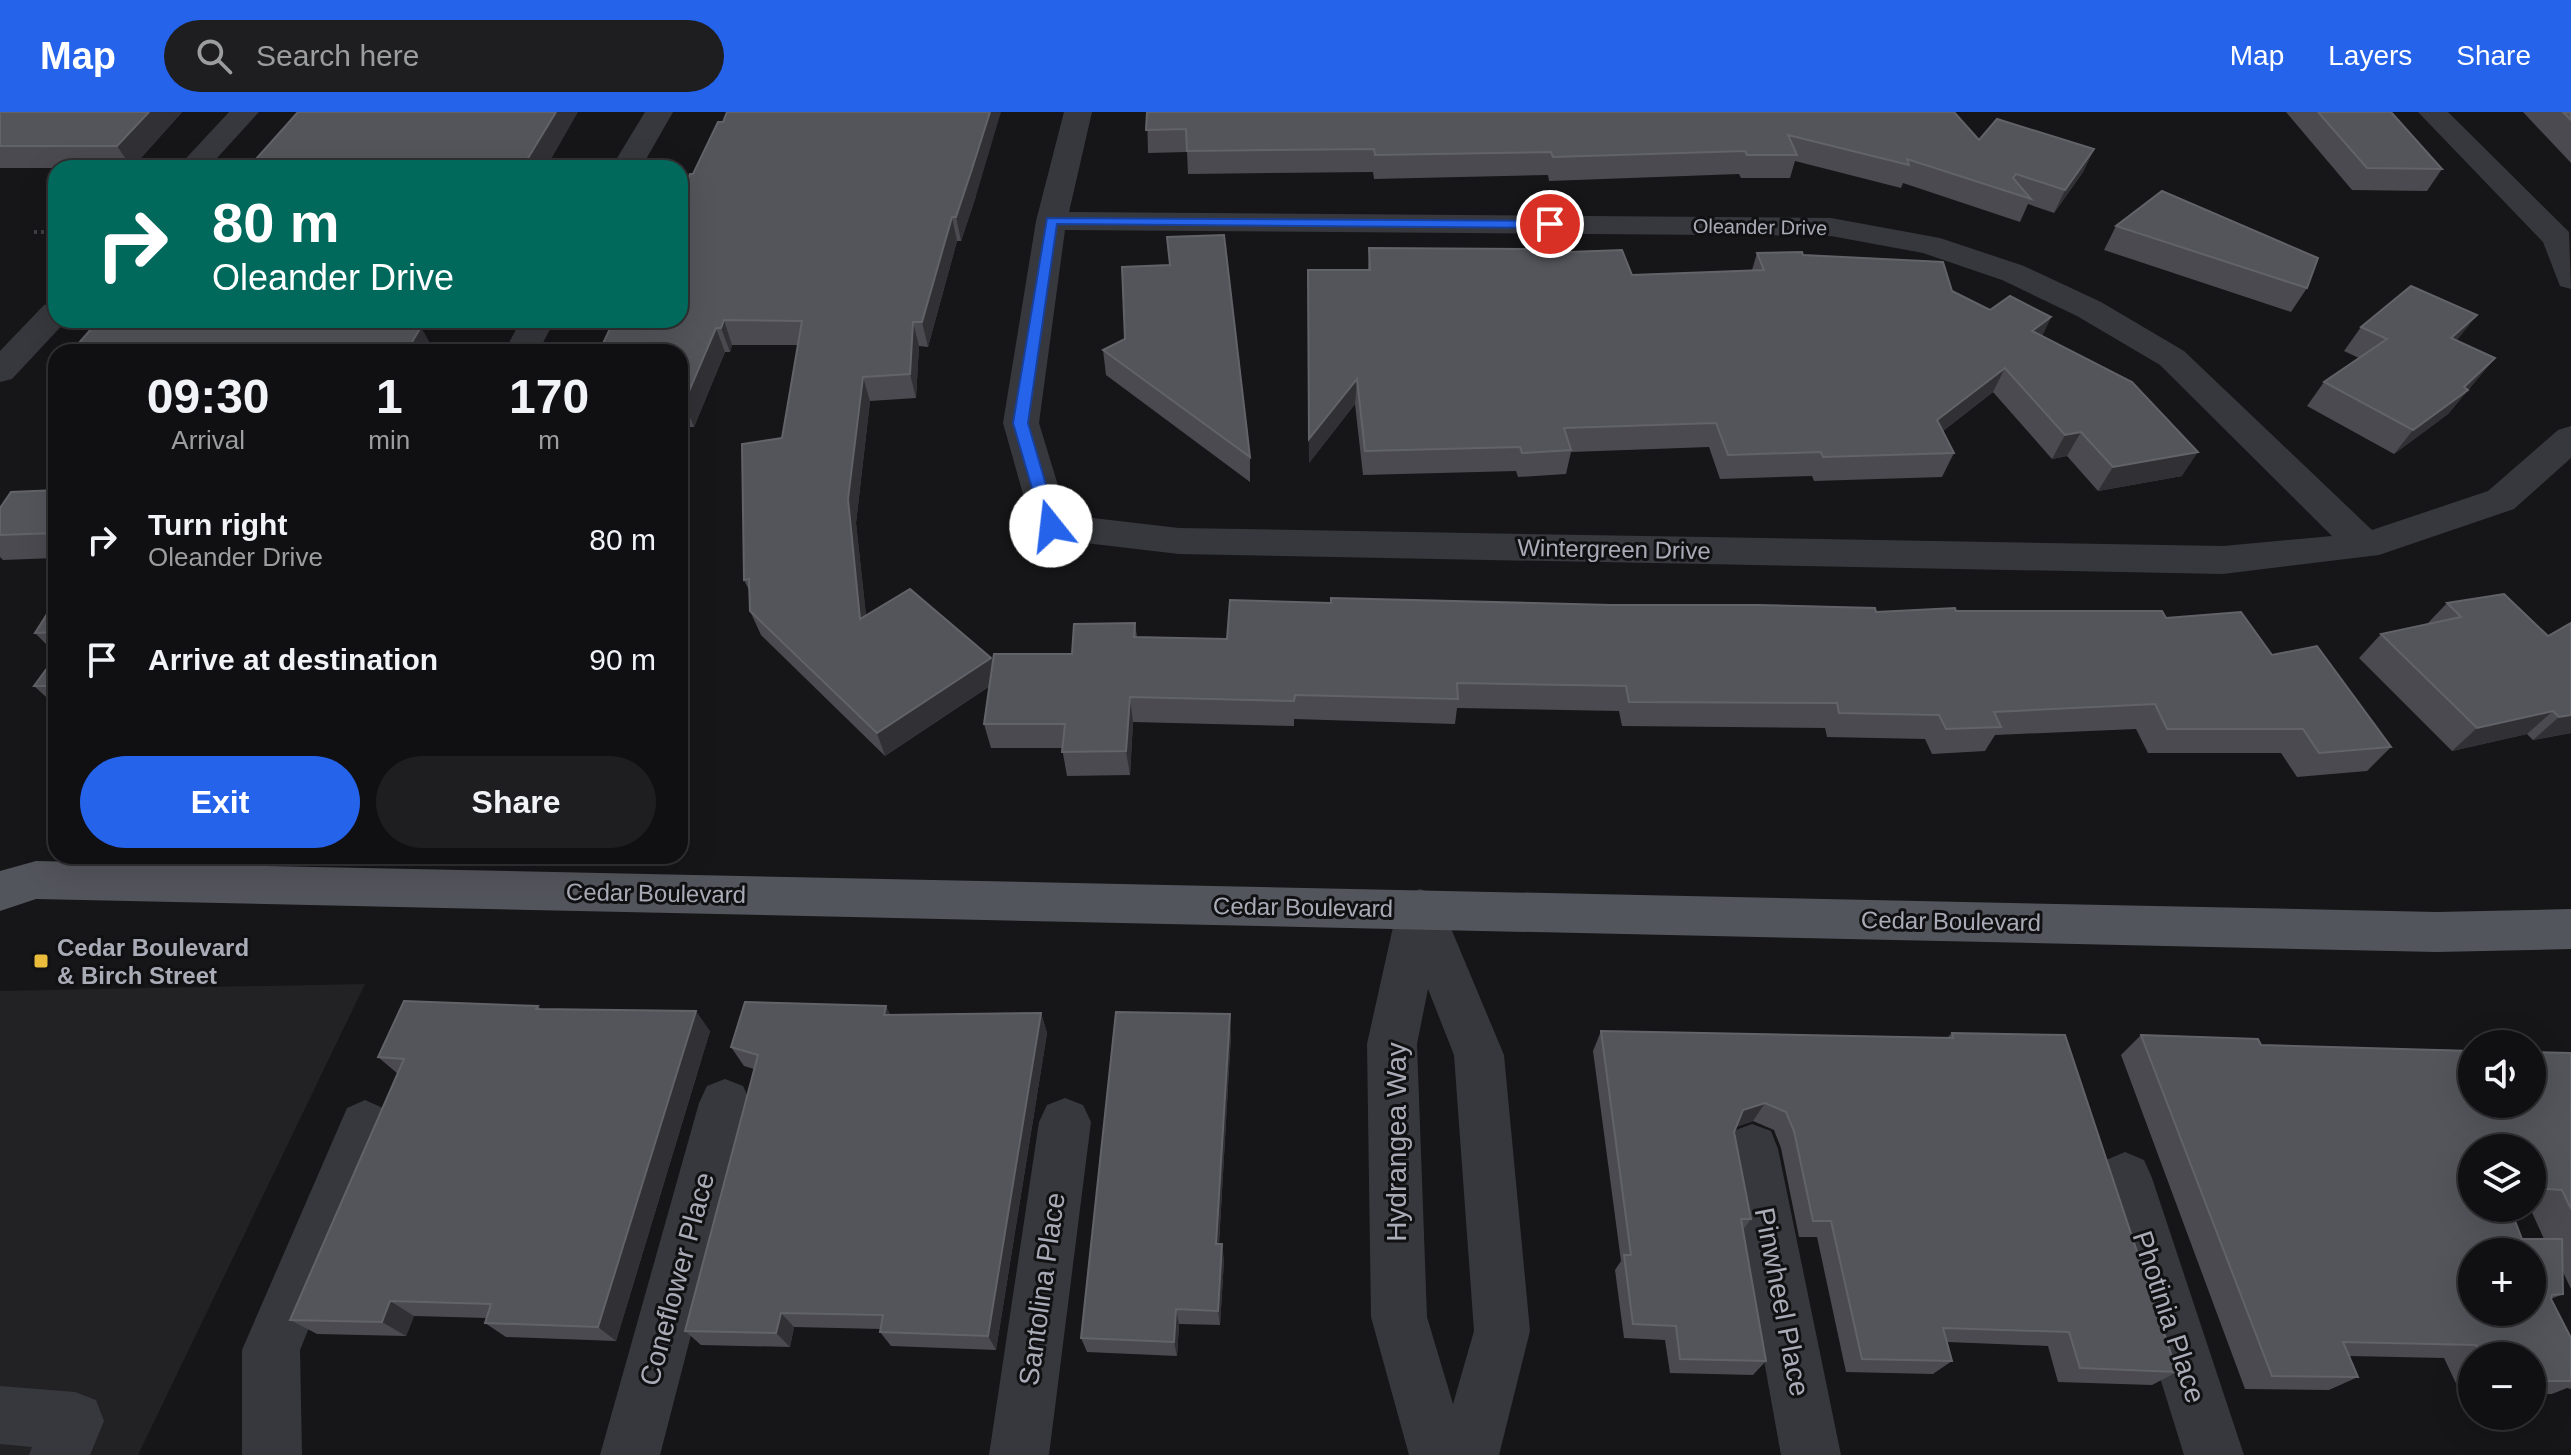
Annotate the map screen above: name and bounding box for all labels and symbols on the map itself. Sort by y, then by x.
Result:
pin [1516,190,1584,258]
street label: Oleander Drive [1693,215,1827,239]
position arrow [1009,484,1093,568]
street label: Wintergreen Drive [1517,534,1711,564]
street label: Cedar Boulevard [566,878,746,908]
street label: Cedar Boulevard [1213,892,1393,922]
street label: Cedar Boulevard [1861,906,2041,936]
place label: Cedar Boulevard & Birch Street [57,934,249,989]
marker: Cedar Boulevard & Birch Street [32,952,50,970]
street label: Hydrangea Way [1381,1042,1412,1242]
street label: Coneflower Place [634,1169,720,1389]
street label: Santolina Place [1013,1191,1071,1387]
street label: Pinwheel Place [1749,1205,1815,1399]
street label: Photinia Place [2127,1227,2211,1407]

